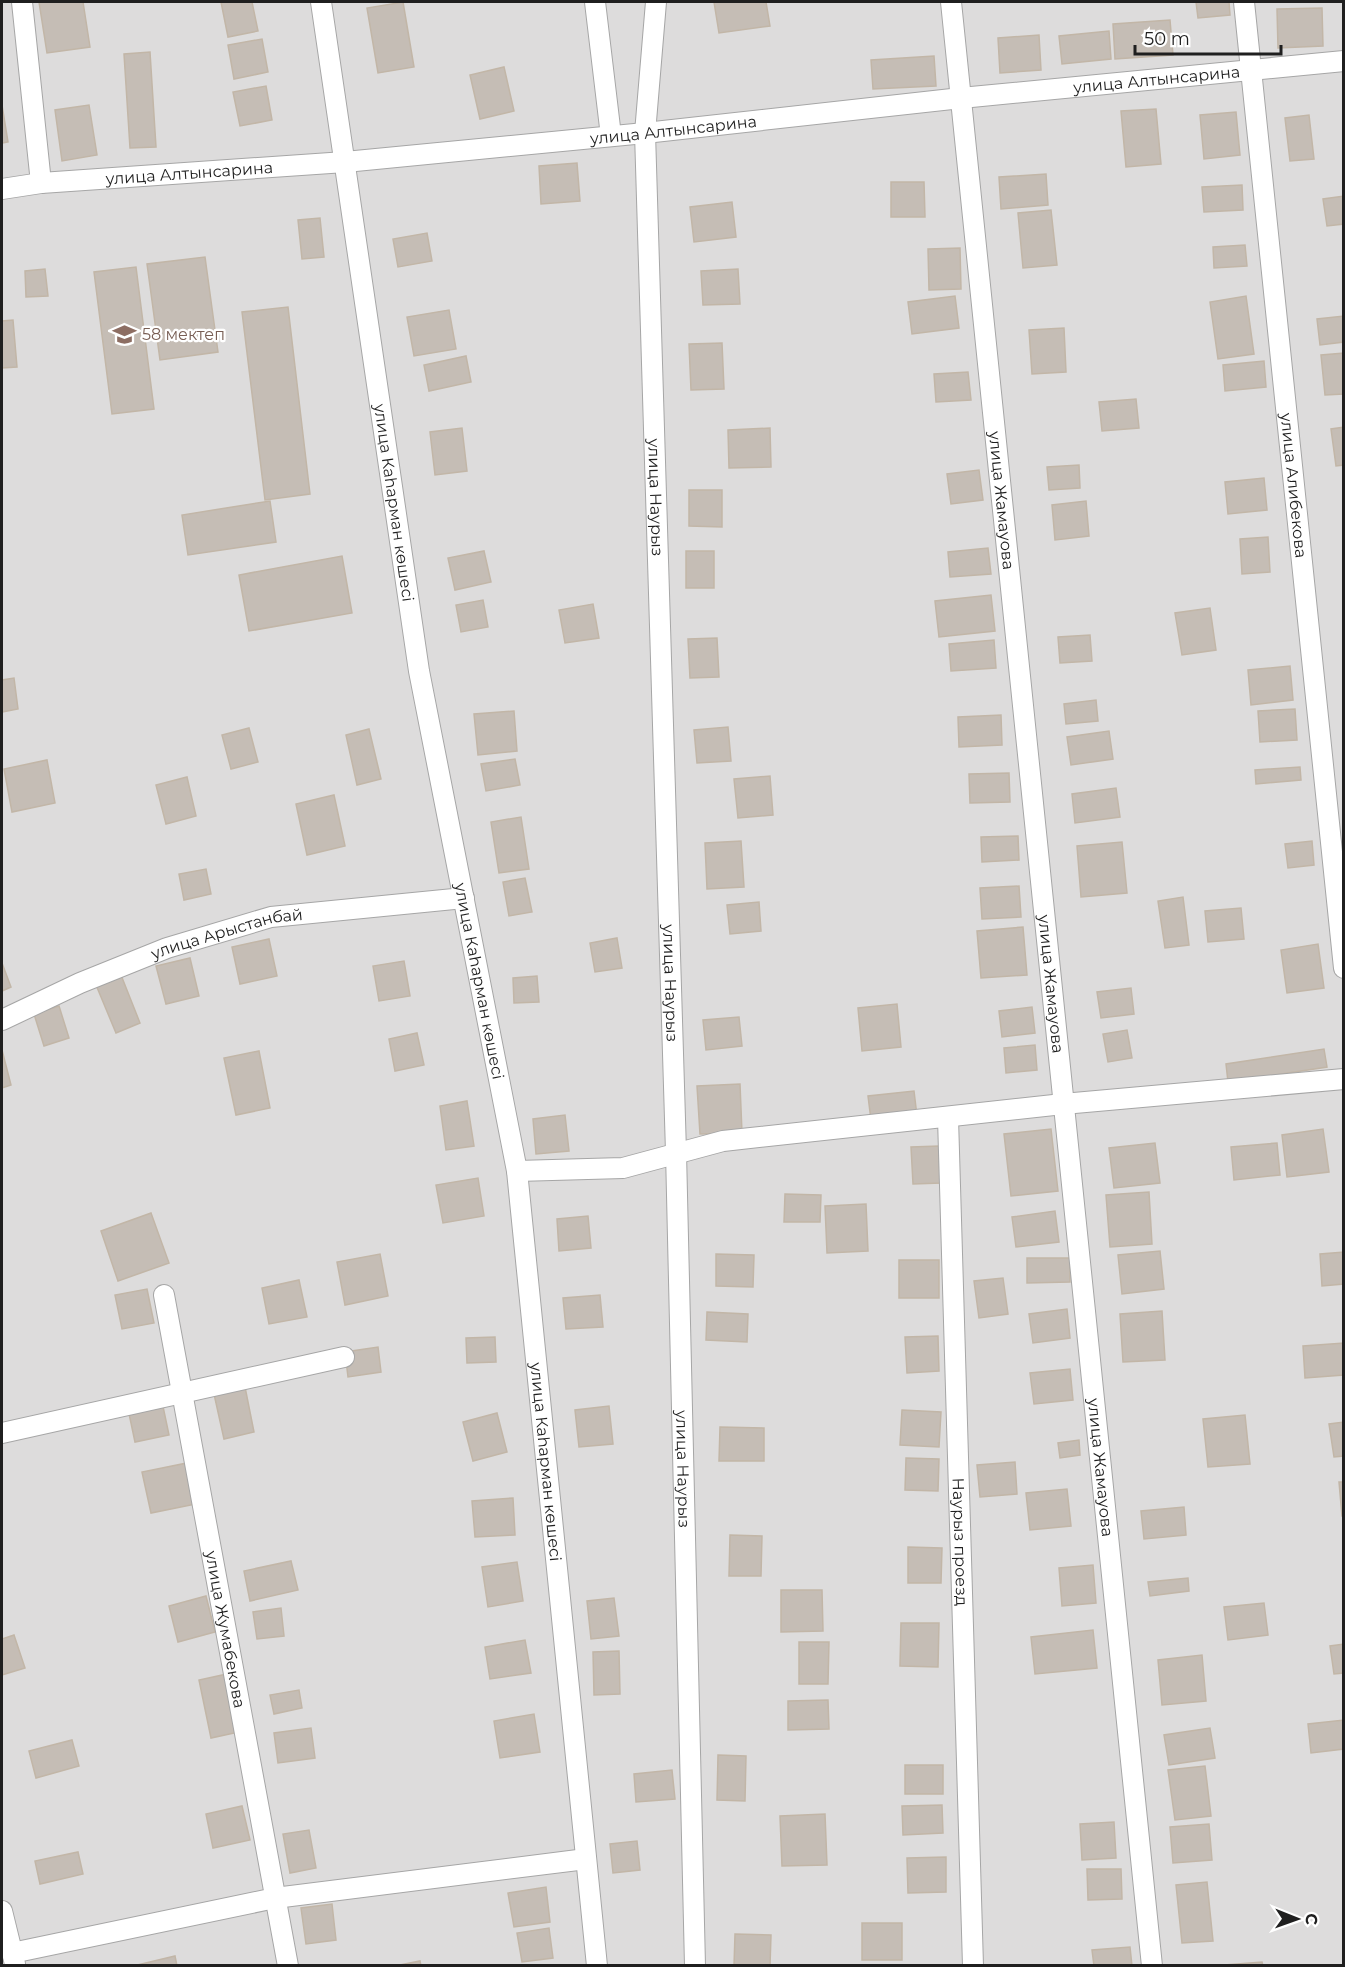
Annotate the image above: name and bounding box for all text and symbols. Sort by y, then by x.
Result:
scale bar [1135,18,1280,56]
text: 50 m [1144,28,1190,50]
street label: улица Алтынсарина [1071,62,1241,97]
street label: улица Алтынсарина [588,112,758,148]
street label: улица Алтынсарина [104,158,274,189]
school or university icon: 58 мектеп [111,321,137,347]
place label: 58 мектеп [142,325,225,344]
street label: улица Каһарман көшесі [370,401,418,603]
street label: улица Алибекова [1276,411,1311,559]
street label: улица Жамауова [985,429,1018,571]
street label: улица Наурыз [644,437,667,556]
street label: улица Каһарман көшесі [451,880,508,1081]
street label: улица Арыстанбай [147,905,304,964]
street label: улица Жамауова [1034,913,1068,1054]
street label: улица Наурыз [659,923,682,1042]
street label: улица Каһарман көшесі [526,1361,565,1562]
street label: улица Жамауова [1084,1396,1117,1538]
street label: улица Наурыз [672,1409,694,1528]
street label: Наурыз проезд [949,1477,971,1606]
street label: улица Жумабекова [201,1548,249,1710]
north arrow [1267,1889,1327,1949]
text: С [1302,1913,1321,1926]

